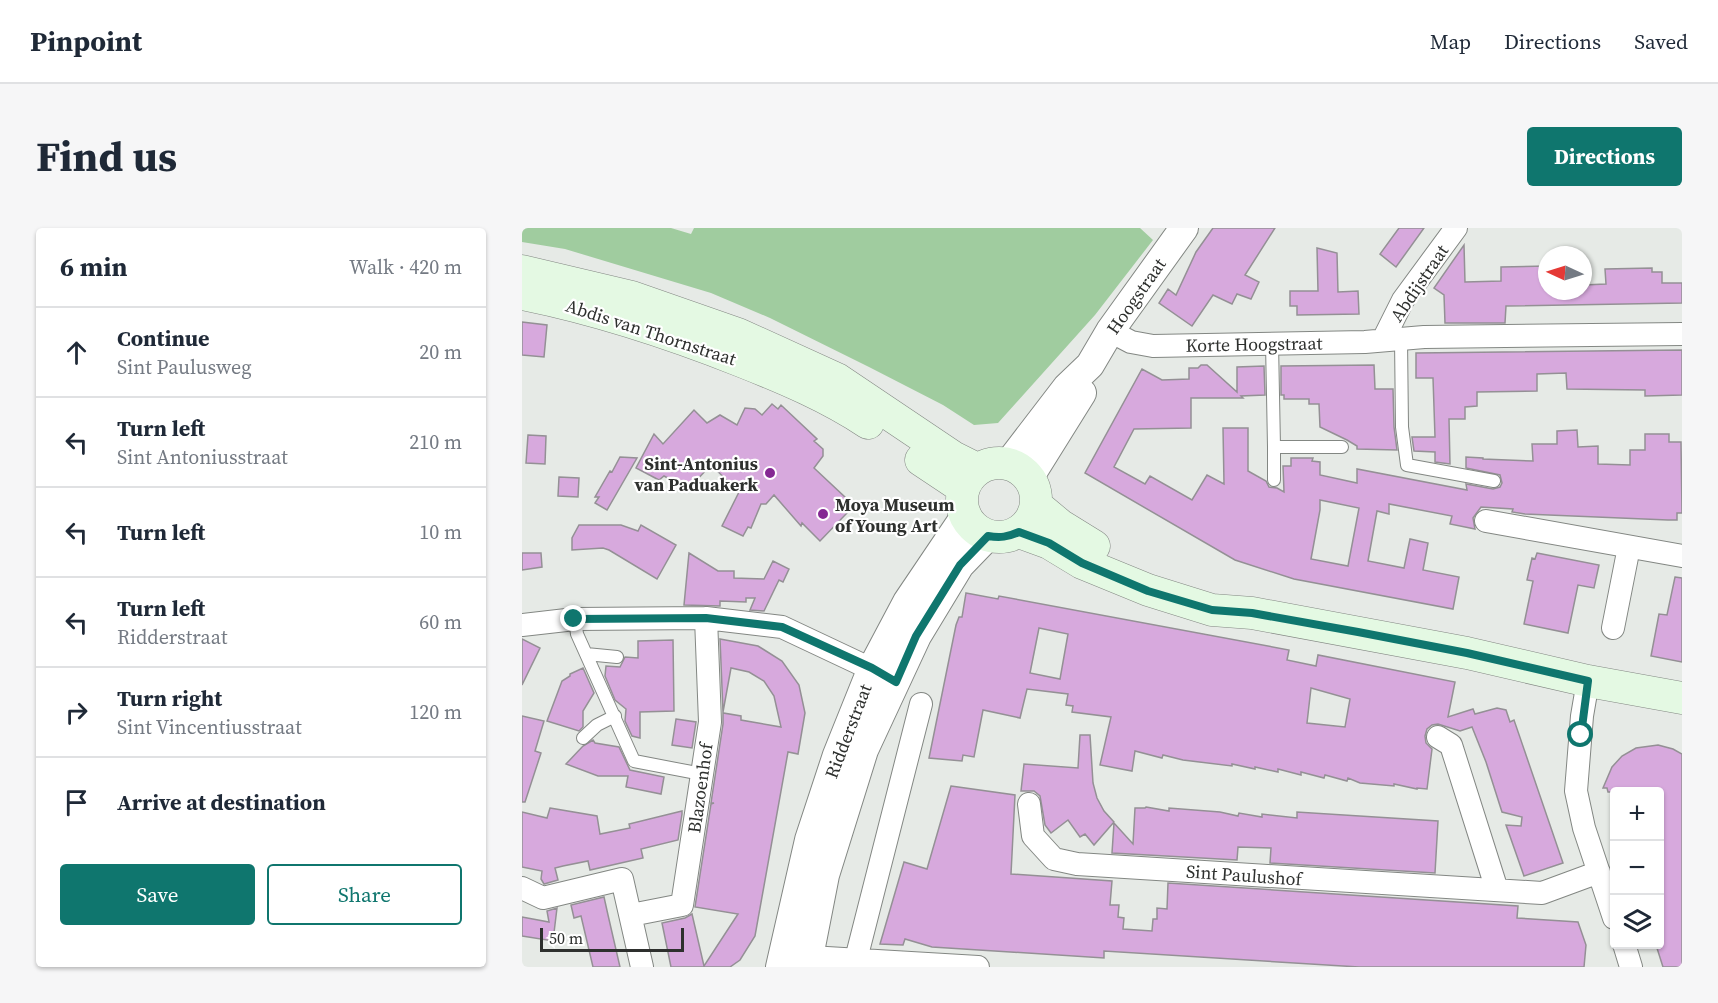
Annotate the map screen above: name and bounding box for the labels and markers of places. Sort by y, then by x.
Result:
place label: Sint-Antonius van Paduakerk [634,451,758,497]
marker: Sint-Antonius van Paduakerk [763,466,777,480]
place label: Moya Museum of Young Art [835,492,955,538]
marker: Moya Museum of Young Art [816,507,830,521]

